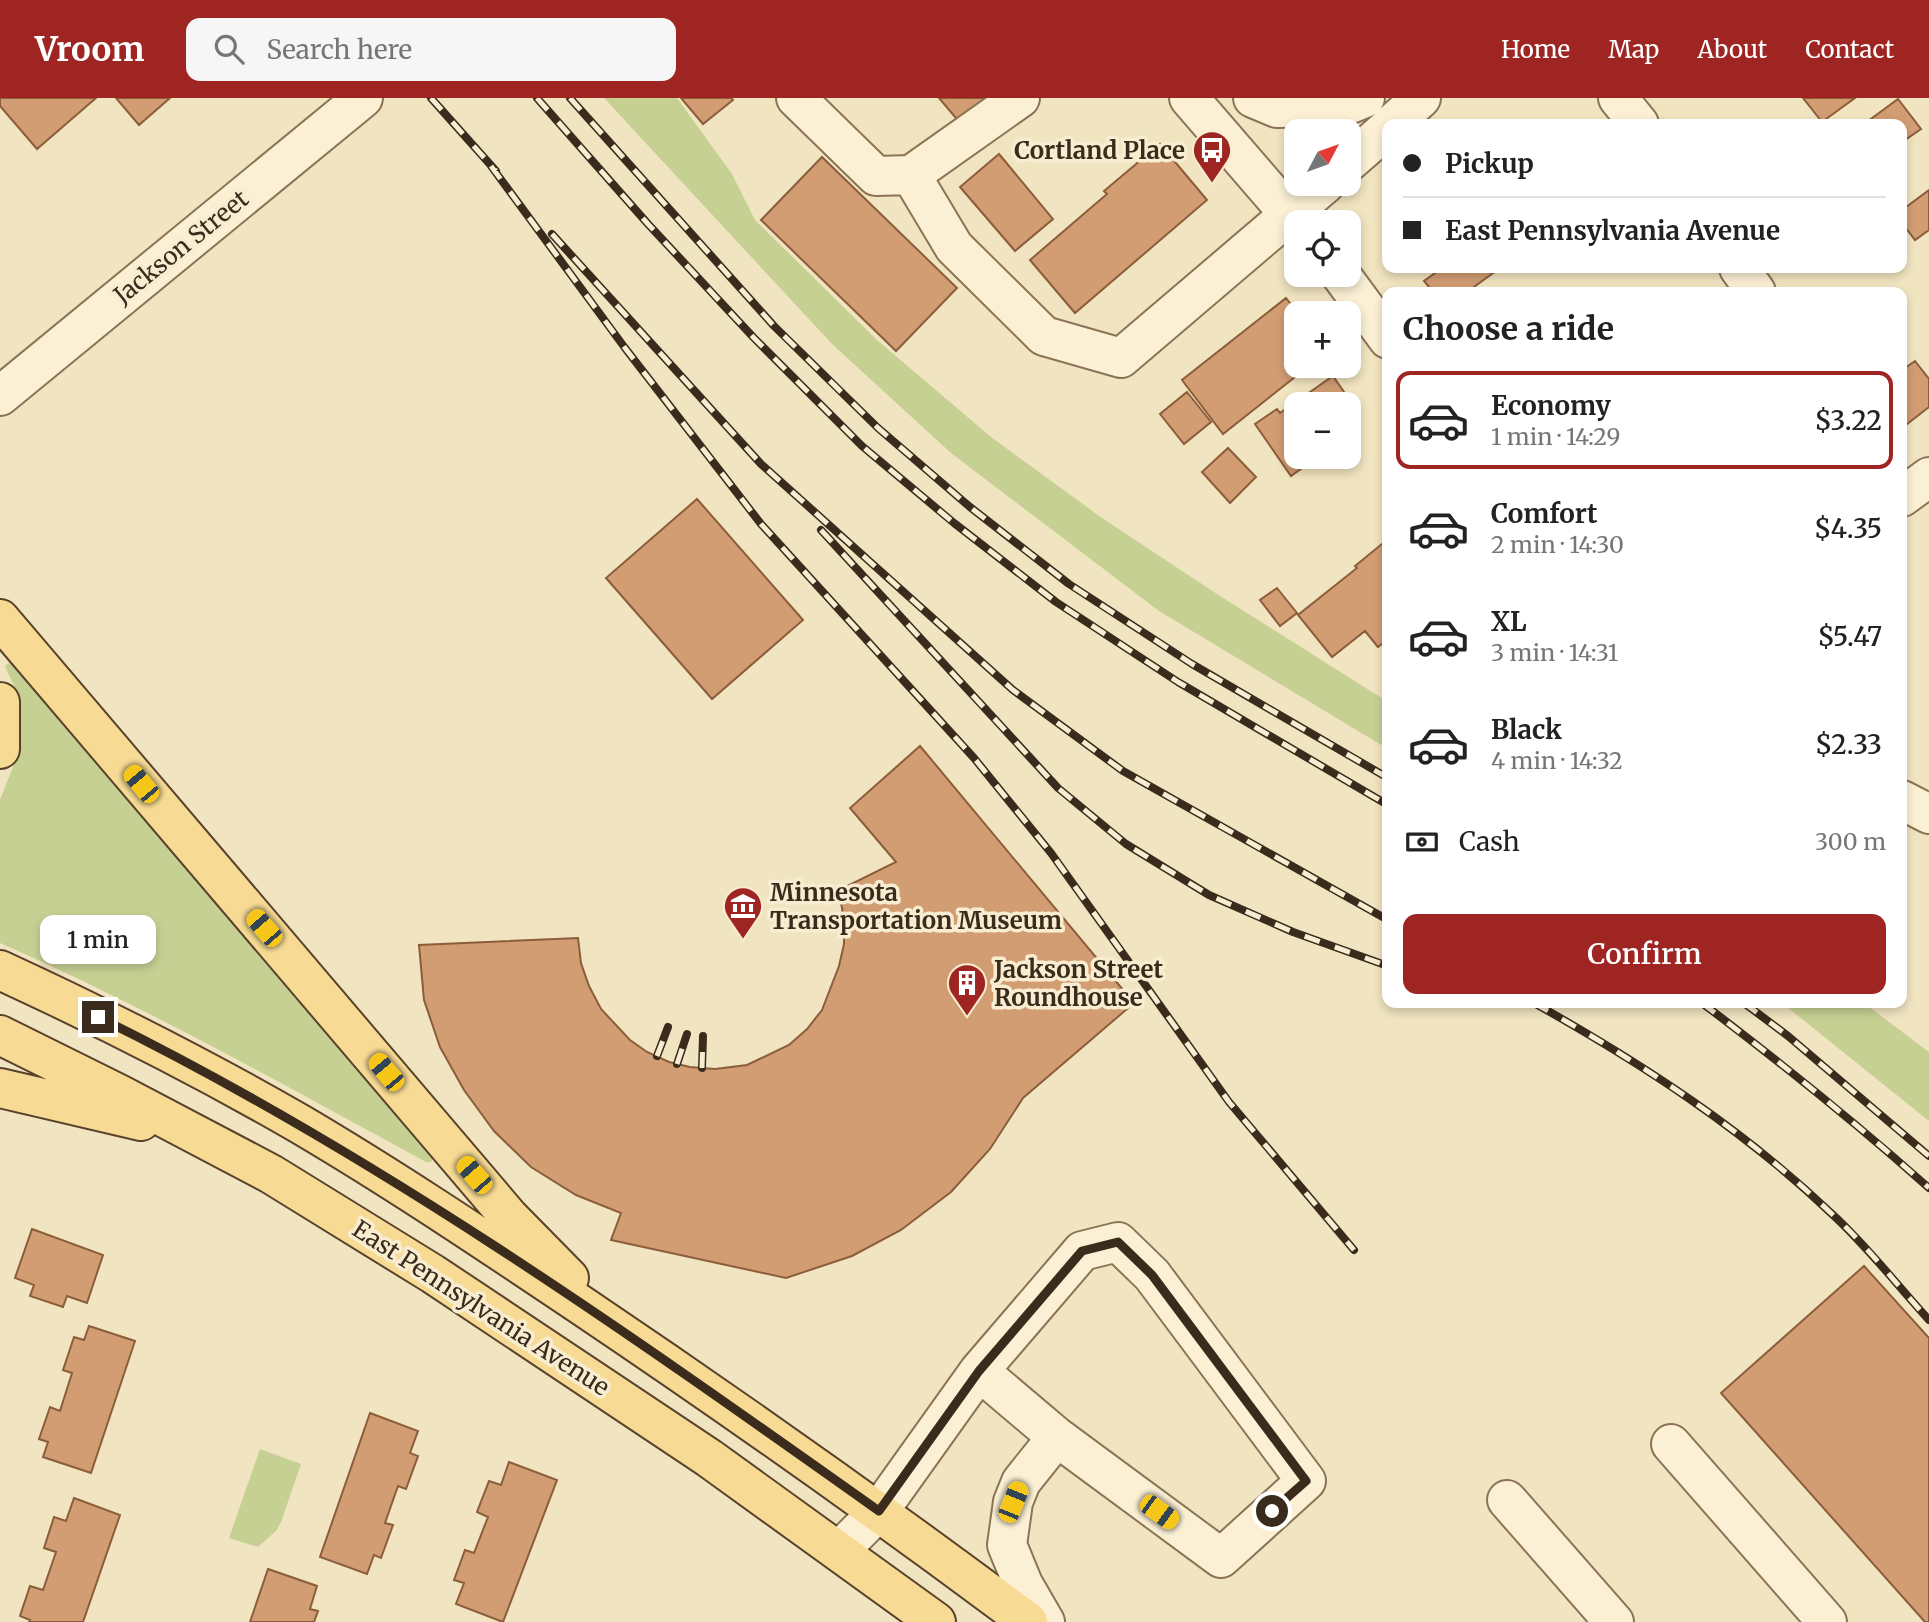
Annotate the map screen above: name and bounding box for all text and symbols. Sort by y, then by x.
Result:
search box [186,18,676,81]
text: Vroom [35,29,144,70]
icon: search [210,30,248,68]
text: Search here [266,33,412,66]
text: Home [1501,34,1570,65]
text: Map [1608,34,1659,65]
text: About [1697,34,1767,65]
text: Contact [1805,34,1894,65]
north arrow [1284,119,1362,196]
map controls [1284,119,1361,469]
bus stop icon: Cortland Place [1191,129,1233,184]
place label: Cortland Place [1014,135,1185,166]
text: Pickup [1445,147,1534,180]
street label: Jackson Street [107,183,255,311]
button: locate [1284,210,1361,287]
text: East Pennsylvania Avenue [1445,214,1780,247]
button: + [1284,301,1361,378]
text: Choose a ride [1403,309,1614,349]
icon: car [1407,389,1470,452]
text: Economy [1491,389,1611,422]
button: − [1284,392,1361,469]
text: $3.22 [1814,404,1882,437]
text: 1 min · 14:29 [1491,422,1620,451]
icon: car [1407,497,1470,560]
text: Comfort [1491,497,1597,530]
text: $4.35 [1814,512,1882,545]
text: 2 min · 14:30 [1491,530,1624,559]
icon: car [1407,605,1470,668]
text: XL [1491,605,1527,638]
text: $5.47 [1818,620,1882,653]
text: 3 min · 14:31 [1491,638,1618,667]
icon: car [1407,713,1470,776]
text: Black [1491,713,1562,746]
text: $2.33 [1815,728,1882,761]
text: 4 min · 14:32 [1491,746,1623,775]
car [120,761,163,807]
icon: cash [1403,823,1441,861]
text: Cash [1459,825,1520,858]
text: 300 m [1815,827,1886,856]
place label: Minnesota Transportation Museum [770,877,1062,936]
museum icon: Minnesota Transportation Museum [722,885,764,940]
car [243,905,286,951]
button: Confirm [1403,914,1886,994]
callout: 1 min [40,916,156,964]
text: 1 min [67,925,129,954]
place label: Jackson Street Roundhouse [993,954,1164,1013]
building icon: Jackson Street Roundhouse [946,962,988,1017]
route end [82,1001,114,1033]
car [365,1049,408,1095]
car [453,1152,496,1198]
street label: East Pennsylvania Avenue [347,1213,615,1403]
car [996,1479,1031,1525]
car [1136,1491,1183,1533]
route start [1256,1495,1288,1527]

